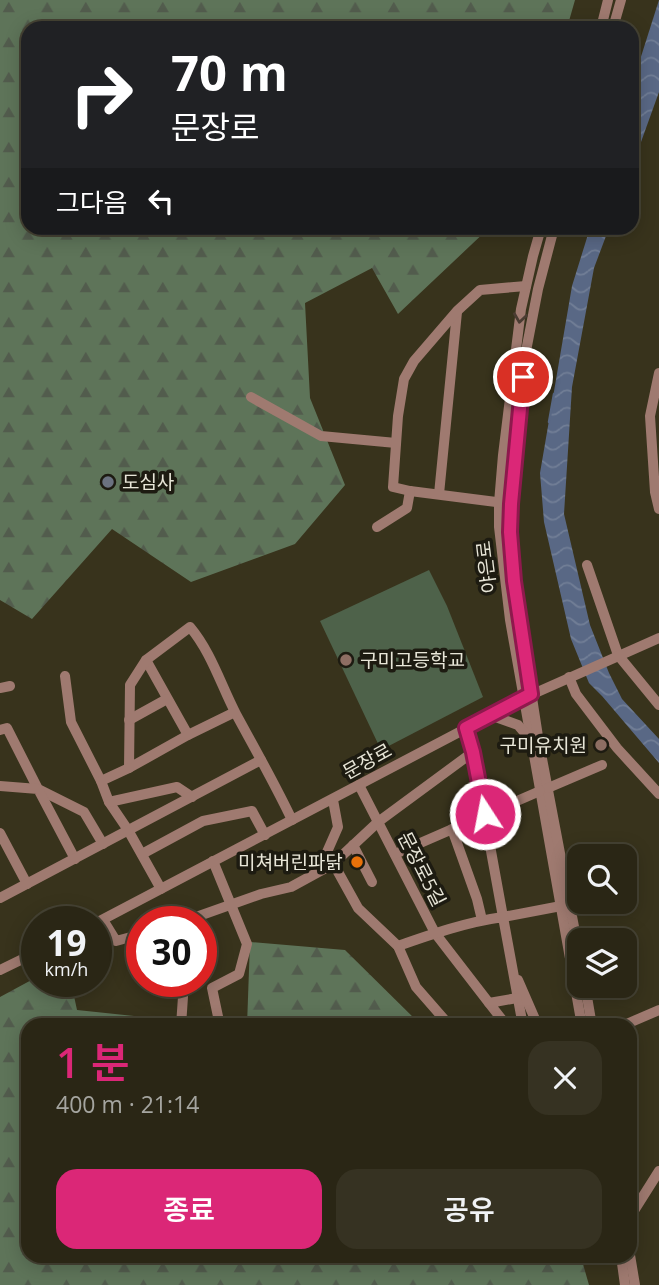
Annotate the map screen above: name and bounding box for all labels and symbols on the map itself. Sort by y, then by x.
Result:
one-way arrow [513,312,528,324]
pin [493,347,553,407]
place label: 도심사 [122,469,174,495]
marker: 도심사 [100,474,116,490]
street label: 야은로 [470,539,502,595]
place label: 구미고등학교 [360,647,465,673]
marker: 구미고등학교 [338,652,354,668]
place label: 구미유치원 [500,732,587,758]
street label: 문장로 [338,737,396,785]
marker: 구미유치원 [593,737,609,753]
position arrow [448,777,522,851]
street label: 문장로5길 [392,827,452,911]
place label: 미쳐버린파닭 [238,849,343,875]
marker: 미쳐버린파닭 [349,854,365,870]
speed limit sign: 30 [126,906,217,997]

